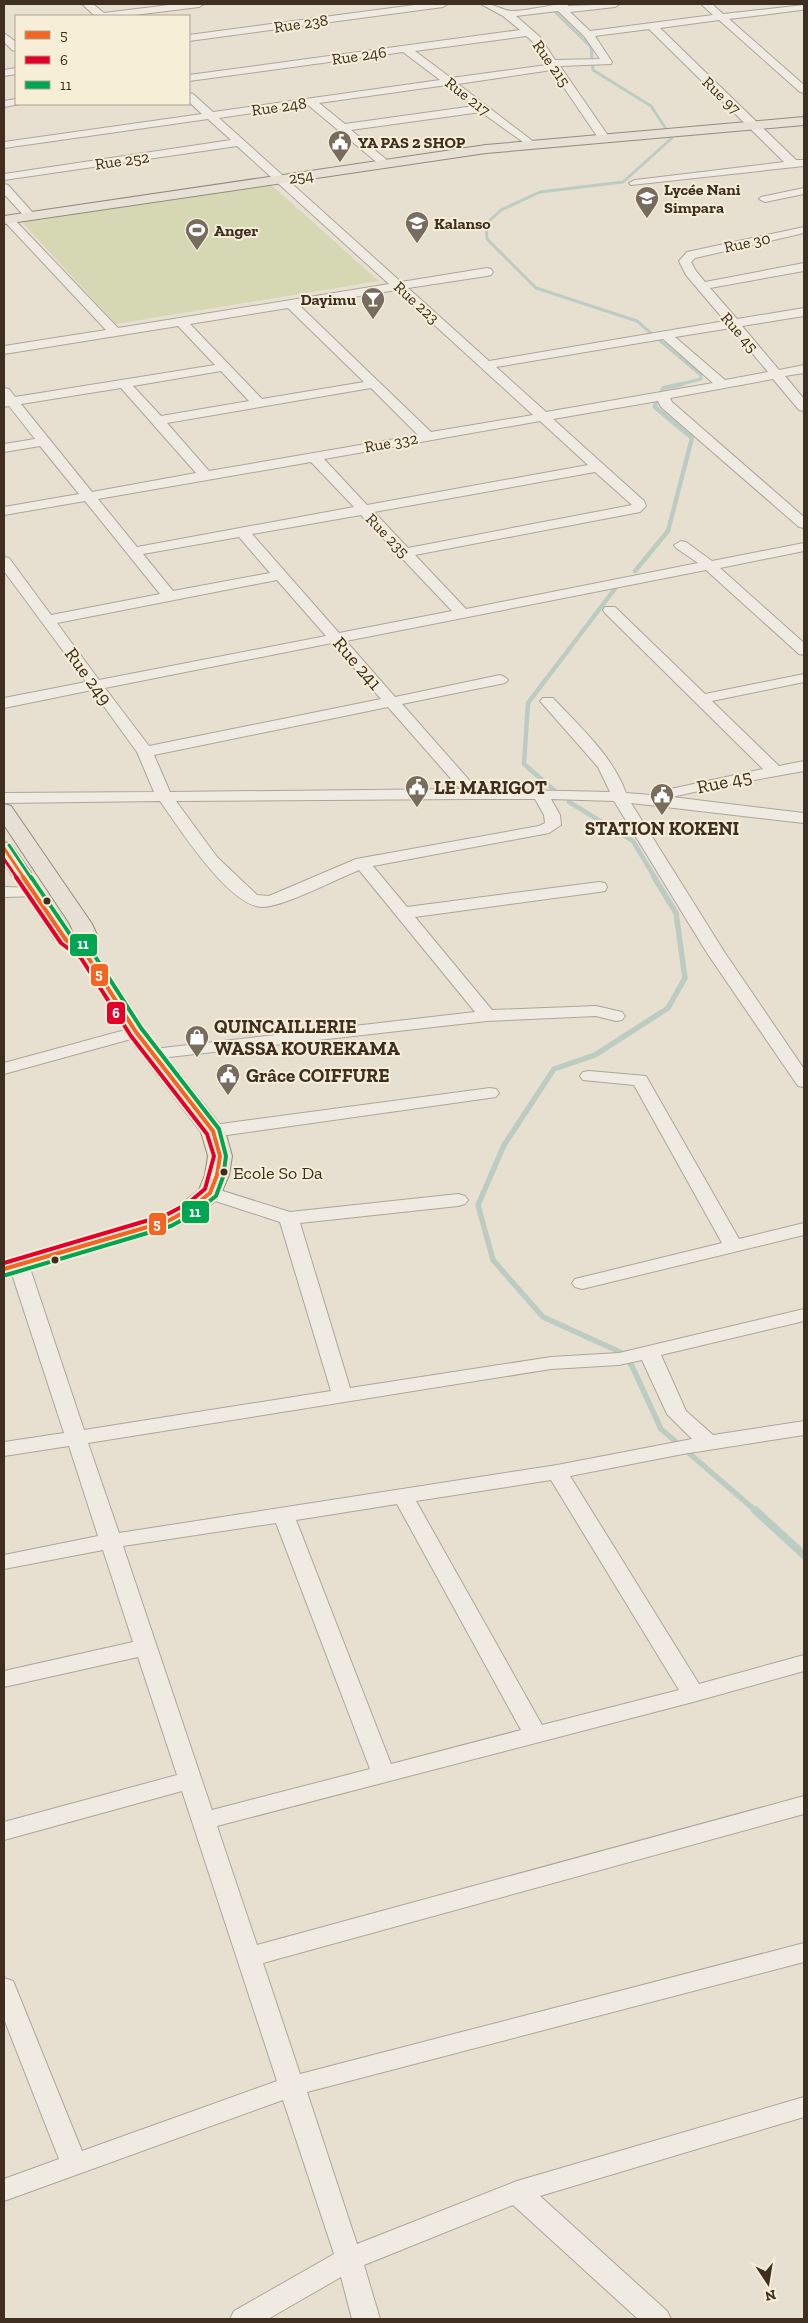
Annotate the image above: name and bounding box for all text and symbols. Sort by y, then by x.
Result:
street label: Rue 238 [273,10,329,37]
legend [15,15,190,105]
text: 5 [60,26,68,44]
street label: Rue 215 [529,36,574,90]
street label: Rue 246 [330,42,388,69]
text: 6 [60,51,68,69]
street label: Rue 217 [441,73,494,120]
street label: Rue 97 [698,73,745,118]
text: 11 [60,76,72,94]
street label: Rue 248 [250,93,308,120]
public building icon: YA PAS 2 SHOP [327,129,353,163]
place label: YA PAS 2 SHOP [358,133,466,152]
street label: Rue 252 [94,147,150,174]
street label: 254 [287,165,315,188]
place label: Lycée Nani Simpara [664,180,741,217]
school or university icon: Lycée Nani Simpara [634,185,660,219]
school or university icon: Kalanso [404,210,430,244]
place label: Kalanso [434,214,491,233]
sports icon: Anger [184,217,210,251]
place label: Anger [214,221,258,240]
street label: Rue 30 [722,228,772,257]
street label: Rue 223 [390,277,443,328]
bar icon: Dayimu [360,286,386,320]
place label: Dayimu [300,290,357,309]
street label: Rue 45 [717,308,762,356]
street label: Rue 332 [363,428,419,457]
street label: Rue 235 [362,509,413,561]
street label: Rue 241 [328,632,387,695]
street label: Rue 249 [60,643,117,710]
street label: Rue 45 [695,764,754,799]
public building icon: LE MARIGOT [404,774,430,808]
place label: LE MARIGOT [434,776,547,799]
public building icon: STATION KOKENI [649,782,675,816]
place label: STATION KOKENI [585,817,739,840]
unlabelled marker [42,896,52,906]
line badge: 11 [69,933,98,957]
text: 11 [77,936,89,953]
line badge: 5 [90,963,109,987]
text: 5 [95,966,103,983]
line badge: 6 [106,1001,126,1025]
text: 6 [112,1005,120,1022]
place label: QUINCAILLERIE WASSA KOUREKAMA [214,1015,401,1060]
shop icon: QUINCAILLERIE WASSA KOUREKAMA [184,1024,210,1058]
public building icon: Grâce COIFFURE [215,1062,241,1096]
place label: Grâce COIFFURE [246,1064,389,1087]
place label: Ecole So Da [233,1162,323,1184]
marker: Ecole So Da [219,1167,229,1177]
line badge: 11 [181,1200,210,1224]
text: 11 [189,1204,201,1221]
line badge: 5 [148,1212,167,1236]
text: 5 [153,1216,161,1233]
unlabelled marker [50,1255,60,1265]
north arrow [743,2258,793,2308]
text: N [763,2286,778,2305]

